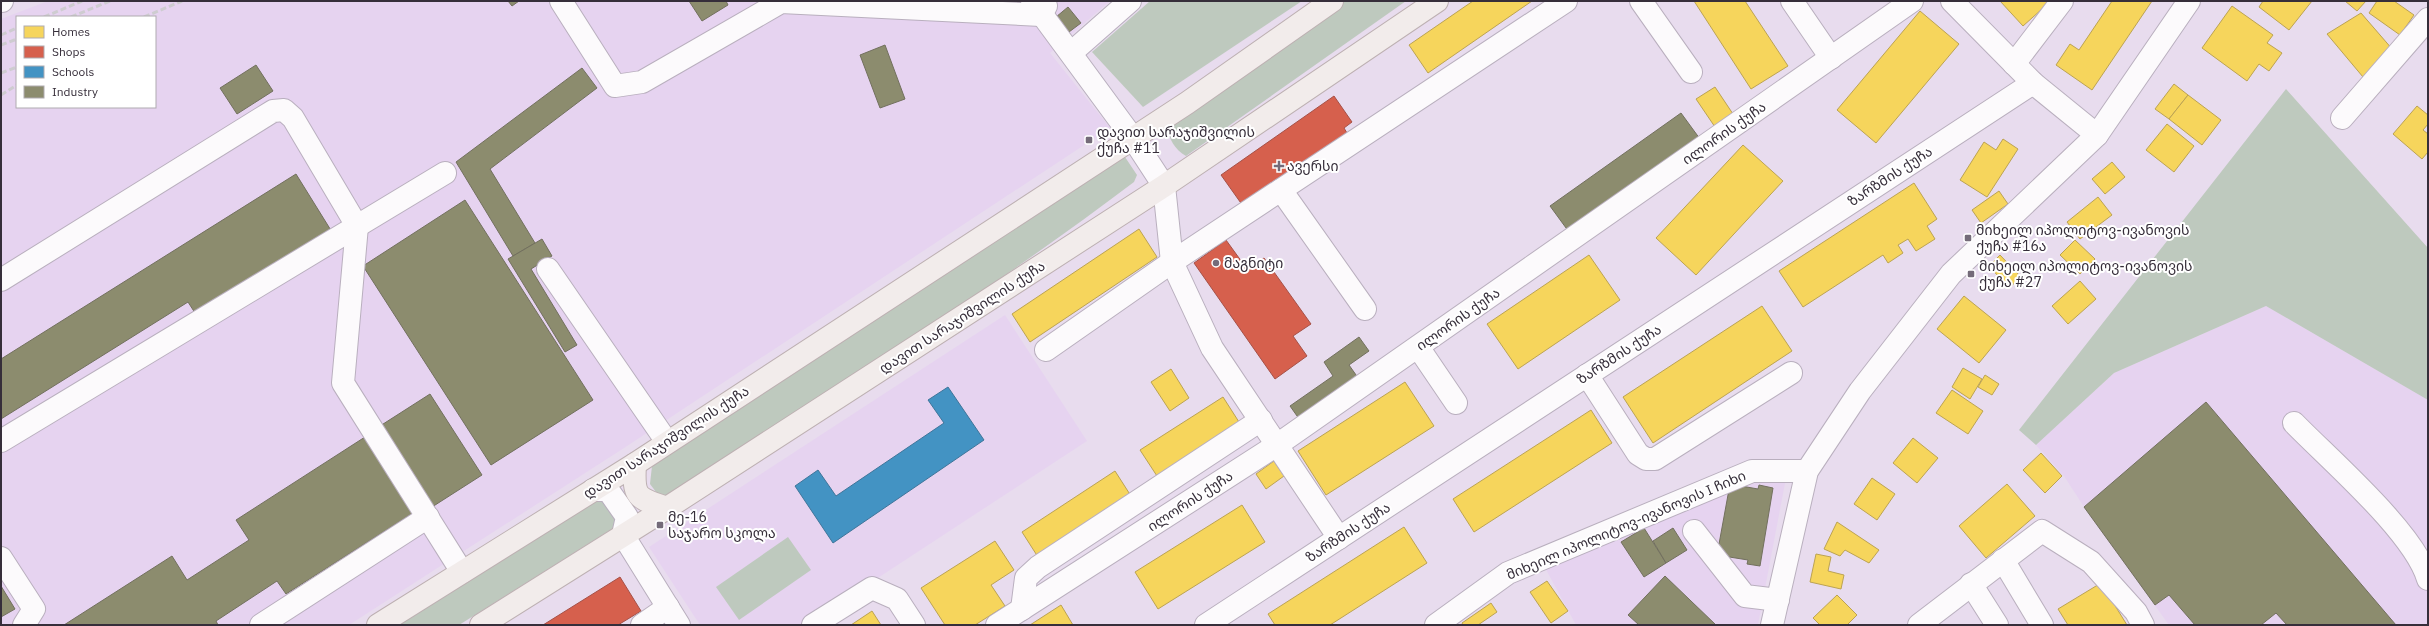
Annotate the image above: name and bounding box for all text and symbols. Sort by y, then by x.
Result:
legend [16,16,156,108]
text: Homes [52,24,90,39]
text: Shops [52,44,85,59]
text: Schools [52,64,95,79]
text: Industry [52,84,98,99]
street label: ილორის ქუჩა [1679,97,1769,169]
place label: დავით სარაჯიშვილის ქუჩა #11 [1097,123,1255,157]
marker: დავით სარაჯიშვილის ქუჩა #11 [1084,135,1094,145]
street label: ზარზმის ქუჩა [1844,142,1936,210]
place label: ავერსი [1287,157,1339,175]
marker: ავერსი [1274,161,1284,171]
place label: მიხეილ იპოლიტოვ-ივანოვის ქუჩა #16ა [1976,221,2189,255]
marker: მიხეილ იპოლიტოვ-ივანოვის ქუჩა #16ა [1963,233,1973,243]
place label: მაგნიტი [1224,254,1283,272]
street label: დავით სარაჯიშვილის ქუჩა [876,257,1048,377]
place label: მიხეილ იპოლიტოვ-ივანოვის ქუჩა #27 [1979,257,2192,291]
marker: მაგნიტი [1211,258,1221,268]
marker: მიხეილ იპოლიტოვ-ივანოვის ქუჩა #27 [1966,269,1976,279]
street label: ილორის ქუჩა [1413,283,1503,355]
street label: ზარზმის ქუჩა [1573,320,1665,388]
street label: დავით სარაჯიშვილის ქუჩა [580,382,752,502]
street label: მიხეილ იპოლიტოვ-ივანოვის I ჩიხი [1504,466,1748,584]
street label: ილორის ქუჩა [1144,467,1236,535]
street label: ზარზმის ქუჩა [1302,498,1394,566]
place label: მე-16 საჯარო სკოლა [668,508,776,542]
marker: მე-16 საჯარო სკოლა [655,520,665,530]

